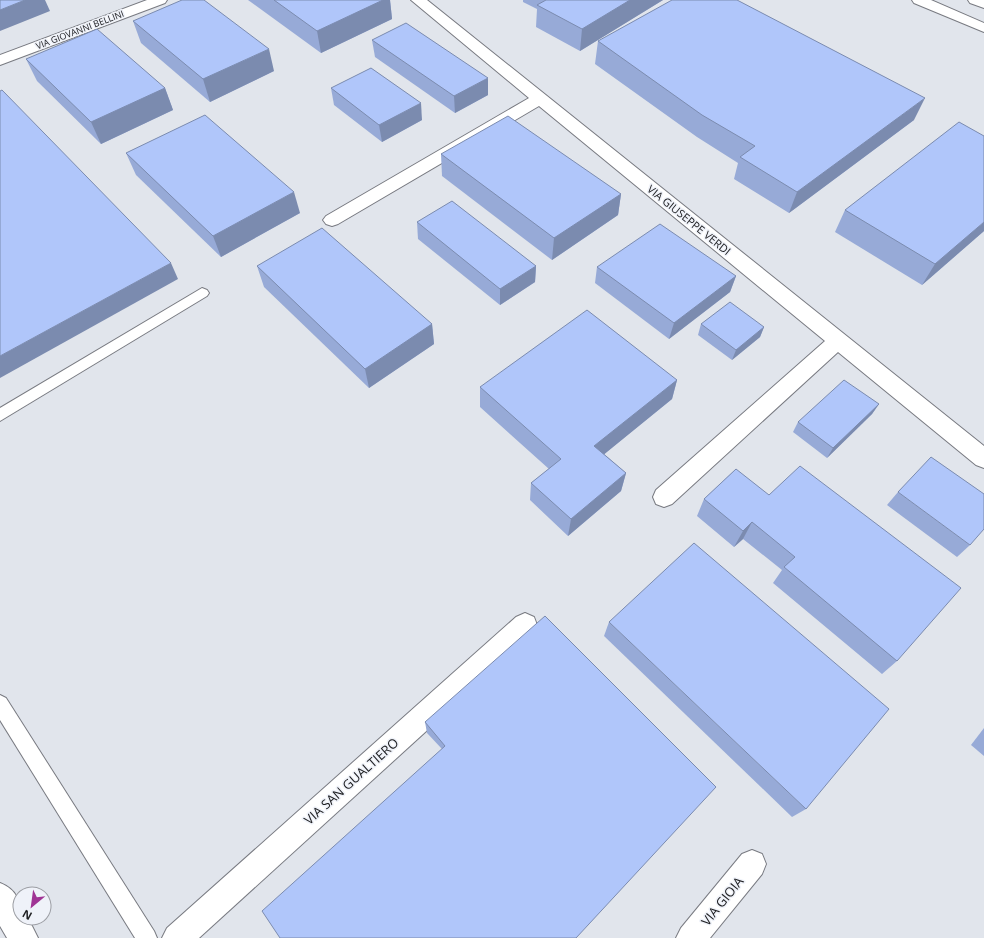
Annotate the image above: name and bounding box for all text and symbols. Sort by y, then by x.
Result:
street label: VIA GIOVANNI BELLINI [34,7,126,52]
street label: VIA GIUSEPPE VERDI [644,181,734,258]
street label: VIA SAN GUALTIERO [300,734,402,828]
street label: VIA GIOIA [697,872,748,929]
north arrow [12,886,52,926]
text: N [19,906,34,924]

